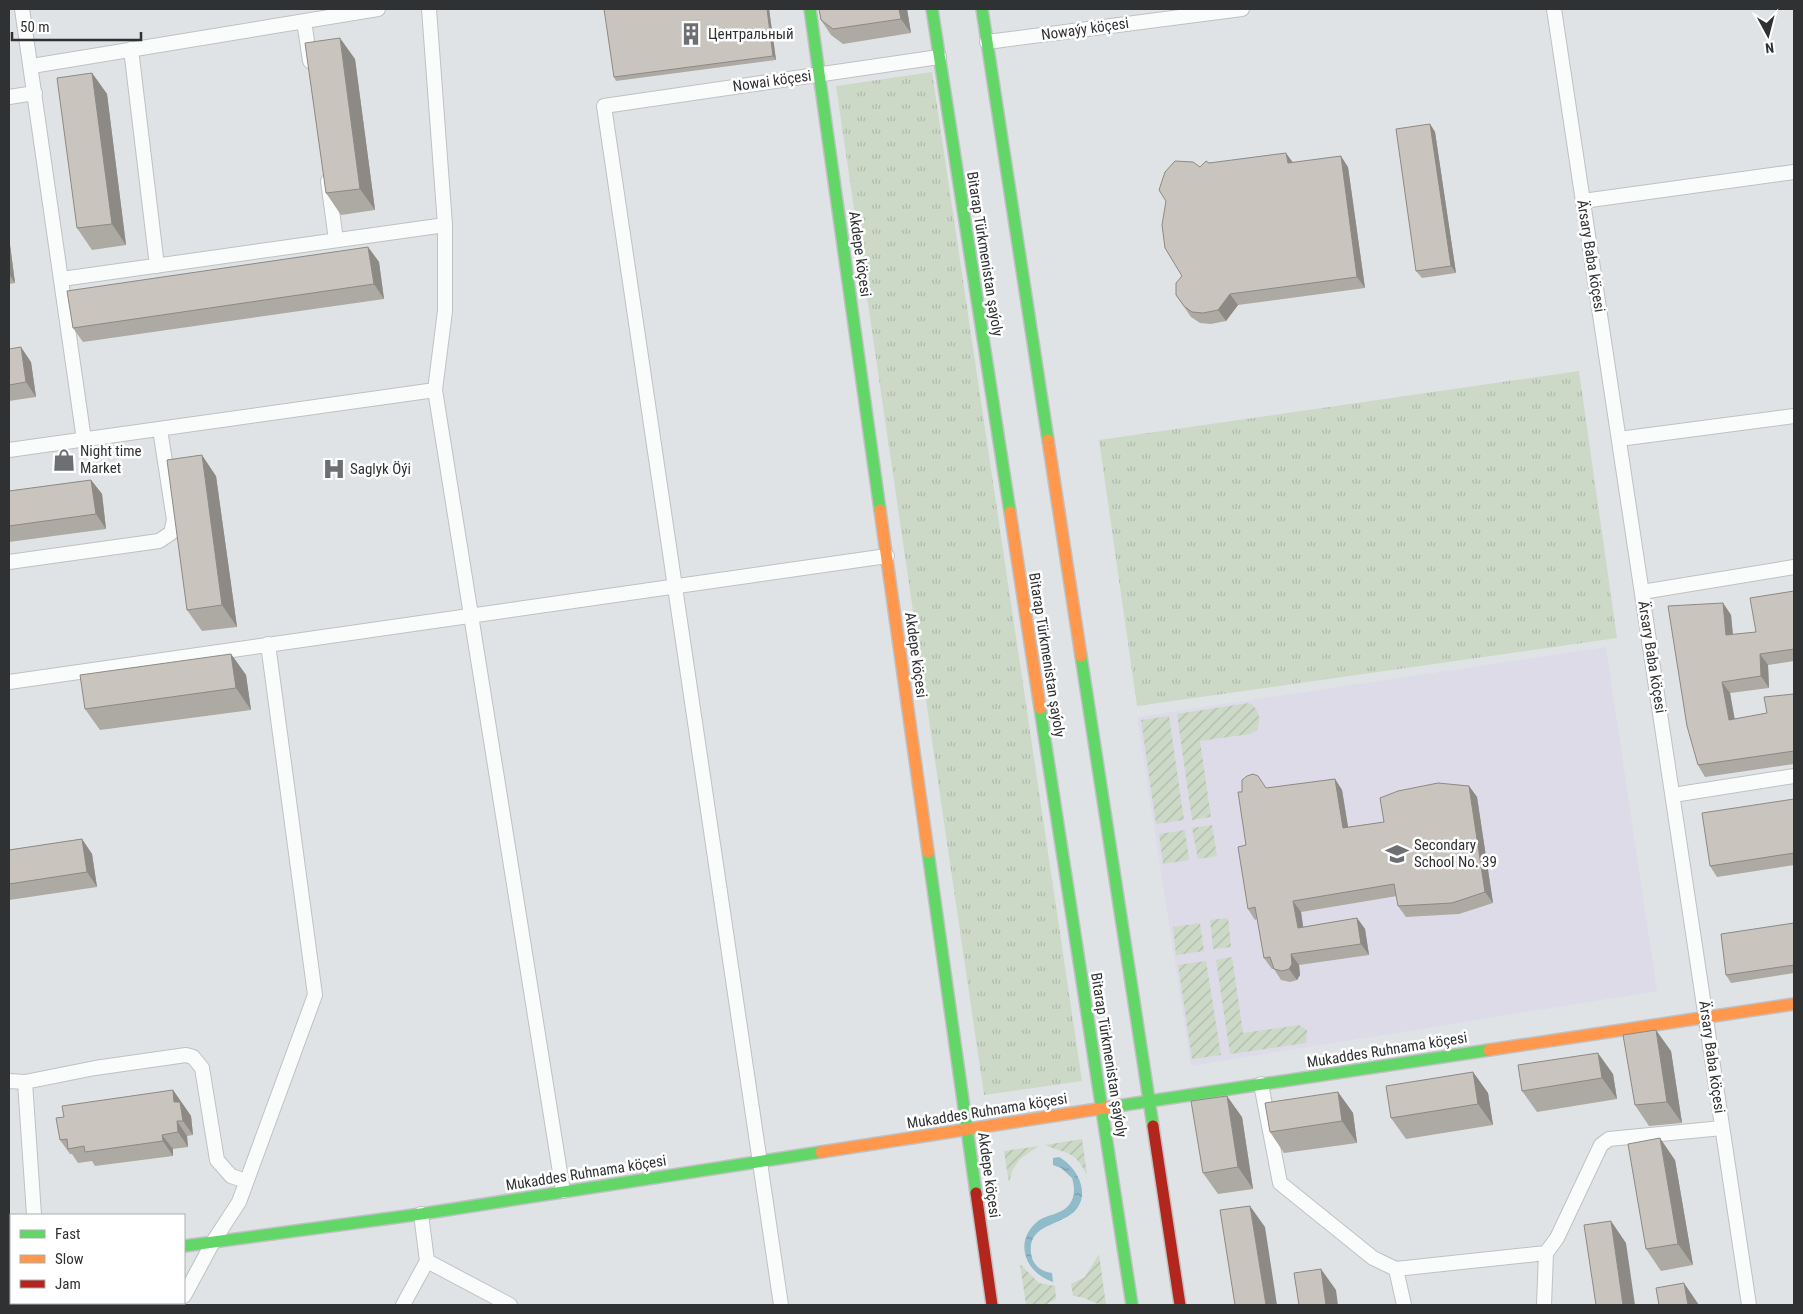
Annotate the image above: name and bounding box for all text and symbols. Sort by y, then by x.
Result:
scale bar [12,10,141,42]
north arrow [1743,10,1793,60]
street label: Nowaýy köçesi [1040,14,1130,44]
text: 50 m [20,18,50,36]
building icon: Центральный [678,21,704,47]
place label: Центральный [708,25,794,43]
text: N [1764,39,1775,56]
street label: Nowai köçesi [732,67,812,95]
street label: Bitarap Türkmenistan şaýoly [963,170,1007,338]
street label: Ärsary Baba köçesi [1573,199,1609,313]
street label: Akdepe köçesi [845,210,875,298]
place label: Night time Market [80,442,141,477]
shop icon: Night time Market [51,447,77,473]
hospital icon: Saglyk Öýi [321,456,347,482]
place label: Saglyk Öýi [350,460,411,478]
street label: Bitarap Türkmenistan şaýoly [1025,571,1069,739]
street label: Ärsary Baba köçesi [1634,600,1670,714]
street label: Akdepe köçesi [901,611,931,699]
place label: Secondary School No. 39 [1414,836,1497,871]
school or university icon: Secondary School No. 39 [1384,841,1410,867]
street label: Bitarap Türkmenistan şaýoly [1087,971,1131,1139]
street label: Ärsary Baba köçesi [1695,1000,1729,1114]
street label: Mukaddes Ruhnama köçesi [1306,1028,1468,1072]
street label: Mukaddes Ruhnama köçesi [906,1089,1068,1133]
street label: Akdepe köçesi [974,1131,1004,1219]
street label: Mukaddes Ruhnama köçesi [505,1151,667,1195]
legend [10,1214,185,1304]
text: Fast [55,1225,80,1243]
text: Slow [55,1250,84,1268]
text: Jam [55,1275,81,1293]

